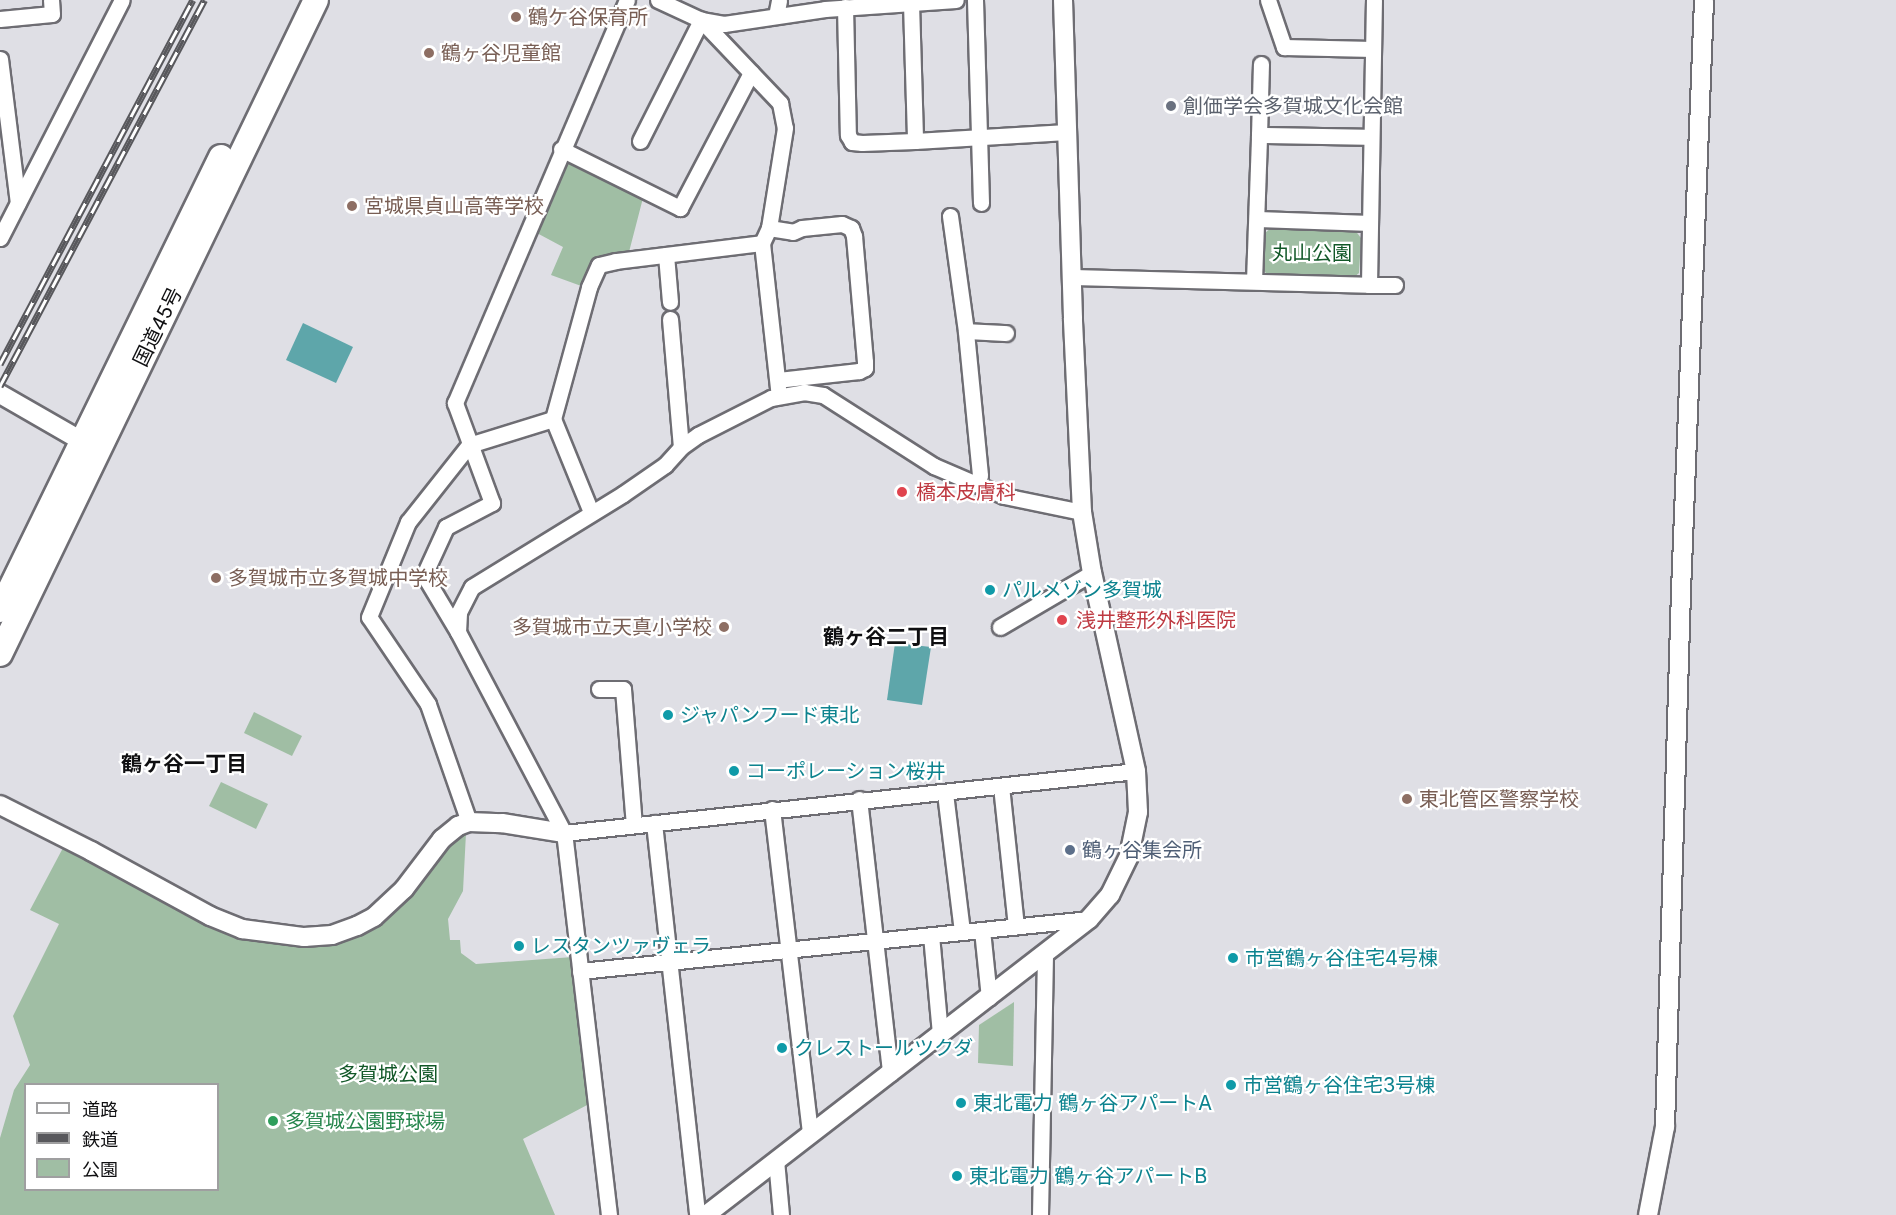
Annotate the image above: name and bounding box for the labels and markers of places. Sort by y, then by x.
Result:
place label: 鶴ケ谷保育所 [528,5,648,29]
marker: 鶴ケ谷保育所 [509,10,523,24]
place label: 鶴ヶ谷児童館 [441,41,561,65]
marker: 鶴ヶ谷児童館 [422,46,436,60]
place label: 創価学会多賀城文化会館 [1183,94,1403,118]
marker: 創価学会多賀城文化会館 [1164,99,1178,113]
place label: 宮城県貞山高等学校 [364,194,544,218]
marker: 宮城県貞山高等学校 [345,199,359,213]
place label: 橋本皮膚科 [916,480,1016,504]
marker: 橋本皮膚科 [893,483,911,501]
place label: 多賀城市立多賀城中学校 [228,566,448,590]
marker: 多賀城市立多賀城中学校 [209,571,223,585]
place label: パルメゾン多賀城 [1002,578,1162,602]
marker: パルメゾン多賀城 [983,583,997,597]
place label: 浅井整形外科医院 [1076,608,1236,632]
marker: 浅井整形外科医院 [1053,611,1071,629]
place label: 多賀城市立天真小学校 [512,615,712,639]
marker: 多賀城市立天真小学校 [717,620,731,634]
place label: ジャパンフード東北 [680,703,860,727]
marker: ジャパンフード東北 [661,708,675,722]
place label: コーポレーション桜井 [746,759,946,783]
marker: コーポレーション桜井 [727,764,741,778]
place label: 東北管区警察学校 [1419,787,1579,811]
marker: 東北管区警察学校 [1400,792,1414,806]
place label: 鶴ヶ谷集会所 [1082,838,1202,862]
marker: 鶴ヶ谷集会所 [1063,843,1077,857]
place label: レスタンツァヴェラ [531,934,711,958]
marker: レスタンツァヴェラ [512,939,526,953]
place label: 市営鶴ヶ谷住宅4号棟 [1245,946,1438,970]
marker: 市営鶴ヶ谷住宅4号棟 [1226,951,1240,965]
place label: クレストールツクダ [794,1036,974,1060]
marker: クレストールツクダ [775,1041,789,1055]
place label: 市営鶴ヶ谷住宅3号棟 [1243,1073,1435,1097]
marker: 市営鶴ヶ谷住宅3号棟 [1224,1078,1238,1092]
place label: 東北電力 鶴ヶ谷アパートA [973,1091,1212,1115]
marker: 東北電力 鶴ヶ谷アパートA [954,1096,968,1110]
place label: 多賀城公園野球場 [285,1109,445,1133]
marker: 多賀城公園野球場 [266,1114,280,1128]
place label: 東北電力 鶴ヶ谷アパートB [969,1164,1208,1188]
marker: 東北電力 鶴ヶ谷アパートB [950,1169,964,1183]

